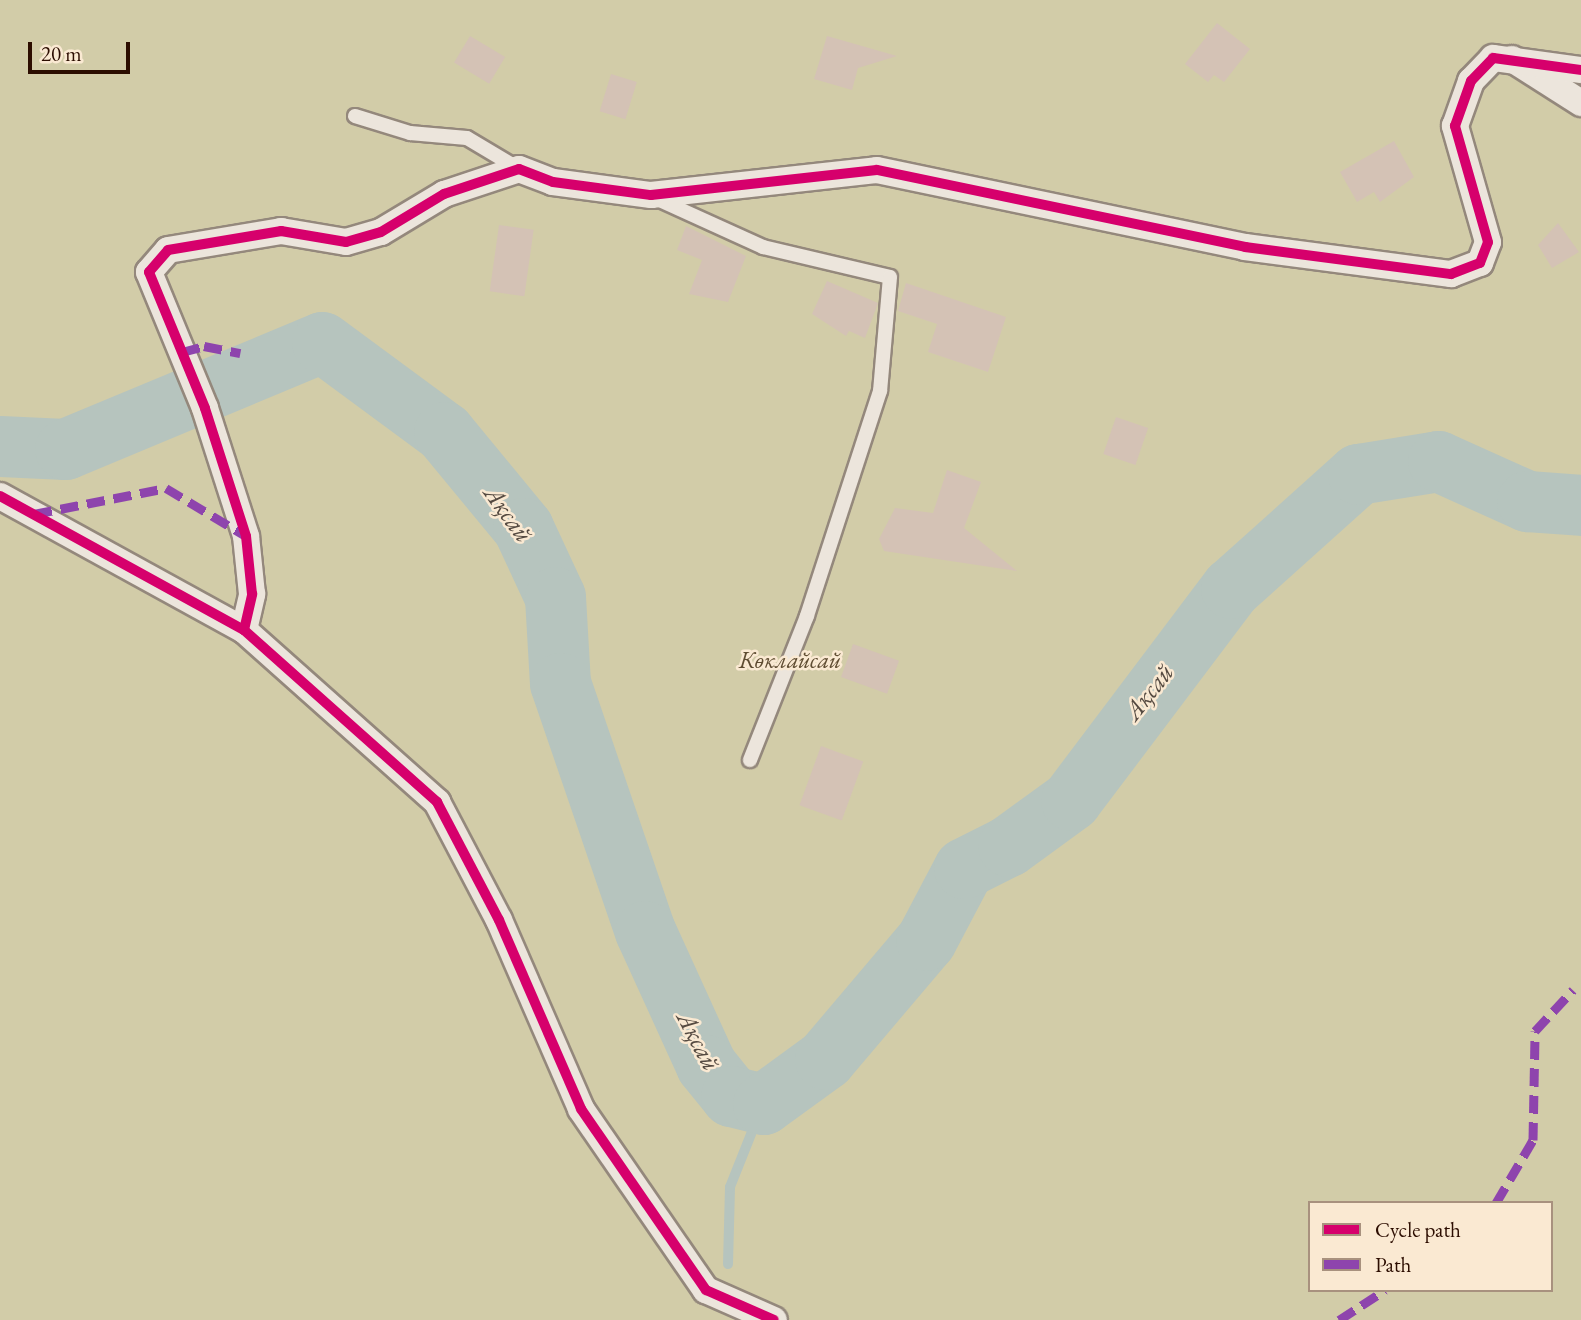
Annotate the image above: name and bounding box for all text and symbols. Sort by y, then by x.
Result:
scale bar [32,28,133,72]
text: 20 m [41,40,82,67]
water label: Ақсай [477,479,539,549]
park label: Көклайсай [739,646,841,674]
water label: Ақсай [1117,658,1181,726]
water label: Ақсай [670,1006,726,1076]
legend [1308,1201,1553,1292]
text: Cycle path [1375,1216,1461,1243]
text: Path [1375,1251,1411,1278]

